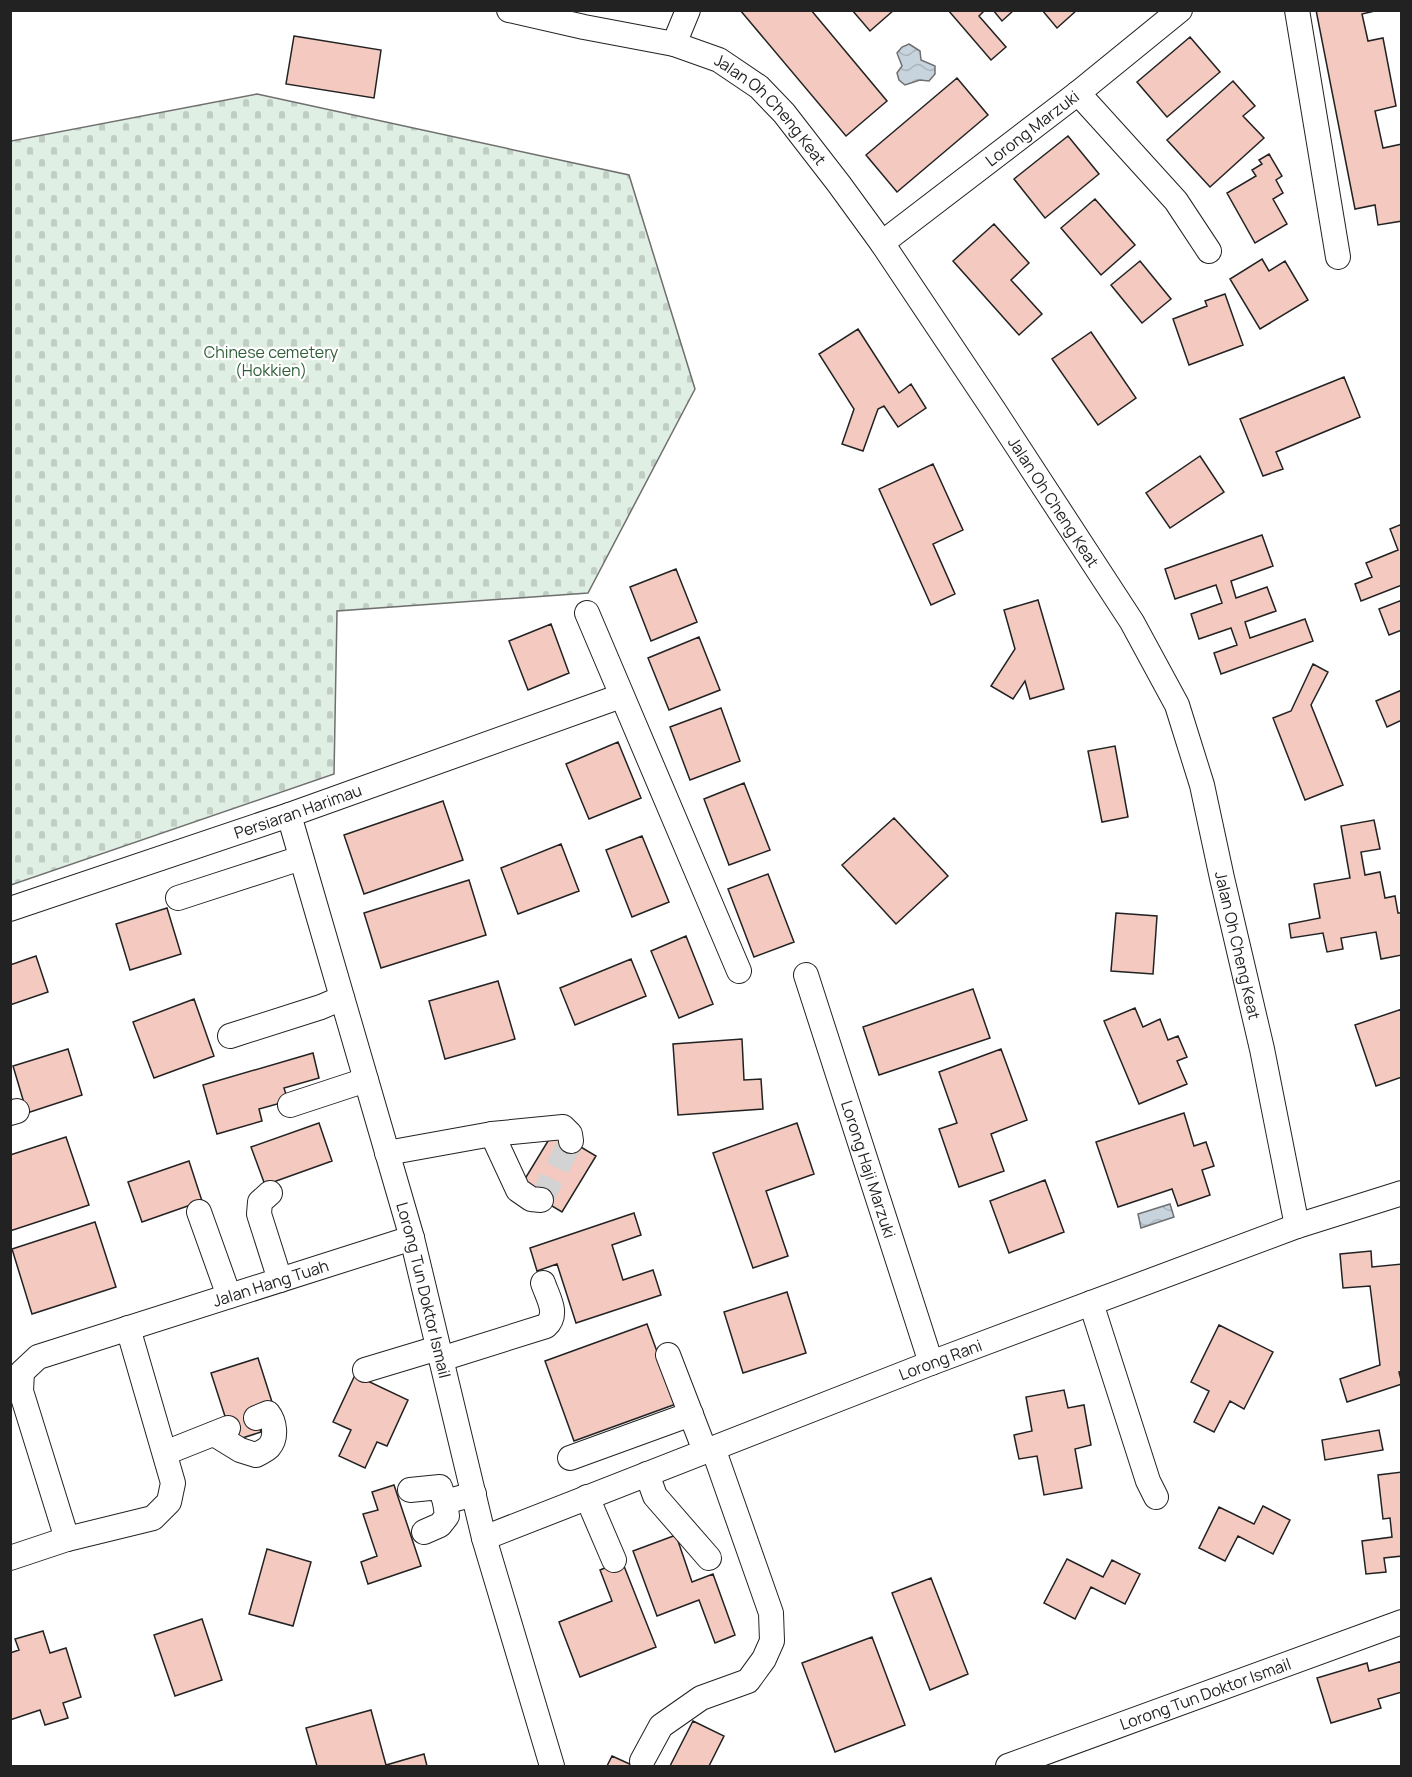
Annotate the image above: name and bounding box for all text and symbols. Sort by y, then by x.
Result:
street label: Jalan Oh Cheng Keat [711,48,831,170]
street label: Lorong Marzuki [981,85,1084,171]
park label: Chinese cemetery (Hokkien) [204,341,339,381]
street label: Jalan Oh Cheng Keat [1003,432,1104,571]
street label: Persiaran Harimau [231,779,365,844]
street label: Jalan Oh Cheng Keat [1210,869,1266,1022]
street label: Lorong Haji Marzuki [836,1097,901,1241]
street label: Lorong Tun Doktor Ismail [391,1200,456,1380]
street label: Jalan Hang Tuah [210,1254,331,1312]
street label: Lorong Rani [896,1334,985,1385]
street label: Lorong Tun Doktor Ismail [1117,1653,1294,1735]

